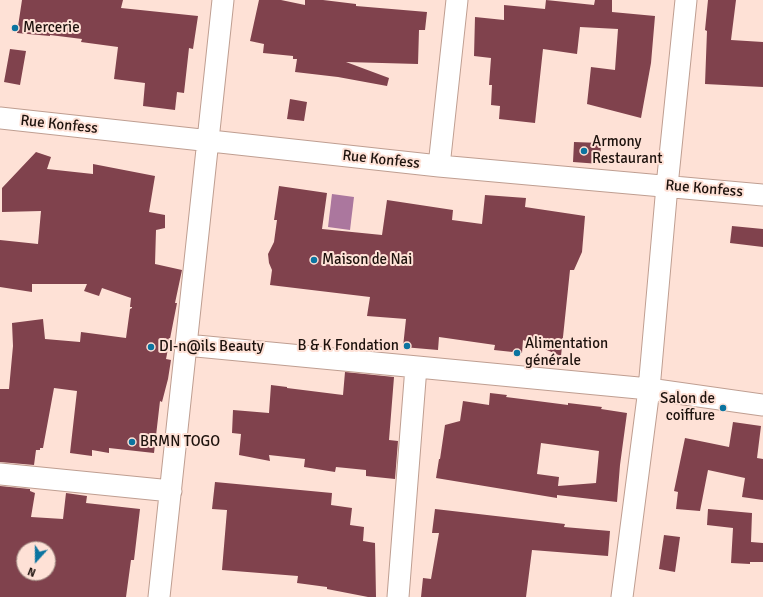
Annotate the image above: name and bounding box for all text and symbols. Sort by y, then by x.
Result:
place label: Mercerie [23,19,80,37]
marker: Mercerie [10,23,20,33]
street label: Rue Konfess [19,112,99,138]
place label: Armony Restaurant [592,133,662,168]
marker: Armony Restaurant [579,146,589,156]
street label: Rue Konfess [341,147,421,173]
street label: Rue Konfess [664,177,744,201]
place label: Maison de Nai [322,251,412,269]
marker: Maison de Nai [309,255,319,265]
place label: Alimentation générale [525,335,608,370]
place label: B & K Fondation [298,337,399,355]
place label: DI-n@ils Beauty [159,338,264,356]
marker: B & K Fondation [402,341,412,351]
marker: DI-n@ils Beauty [146,342,156,352]
marker: Alimentation générale [512,348,522,358]
place label: Salon de coiffure [660,390,715,425]
marker: Salon de coiffure [718,403,728,413]
place label: BRMN TOGO [140,433,220,451]
marker: BRMN TOGO [127,437,137,447]
north arrow [16,541,56,581]
text: N [26,564,38,579]

